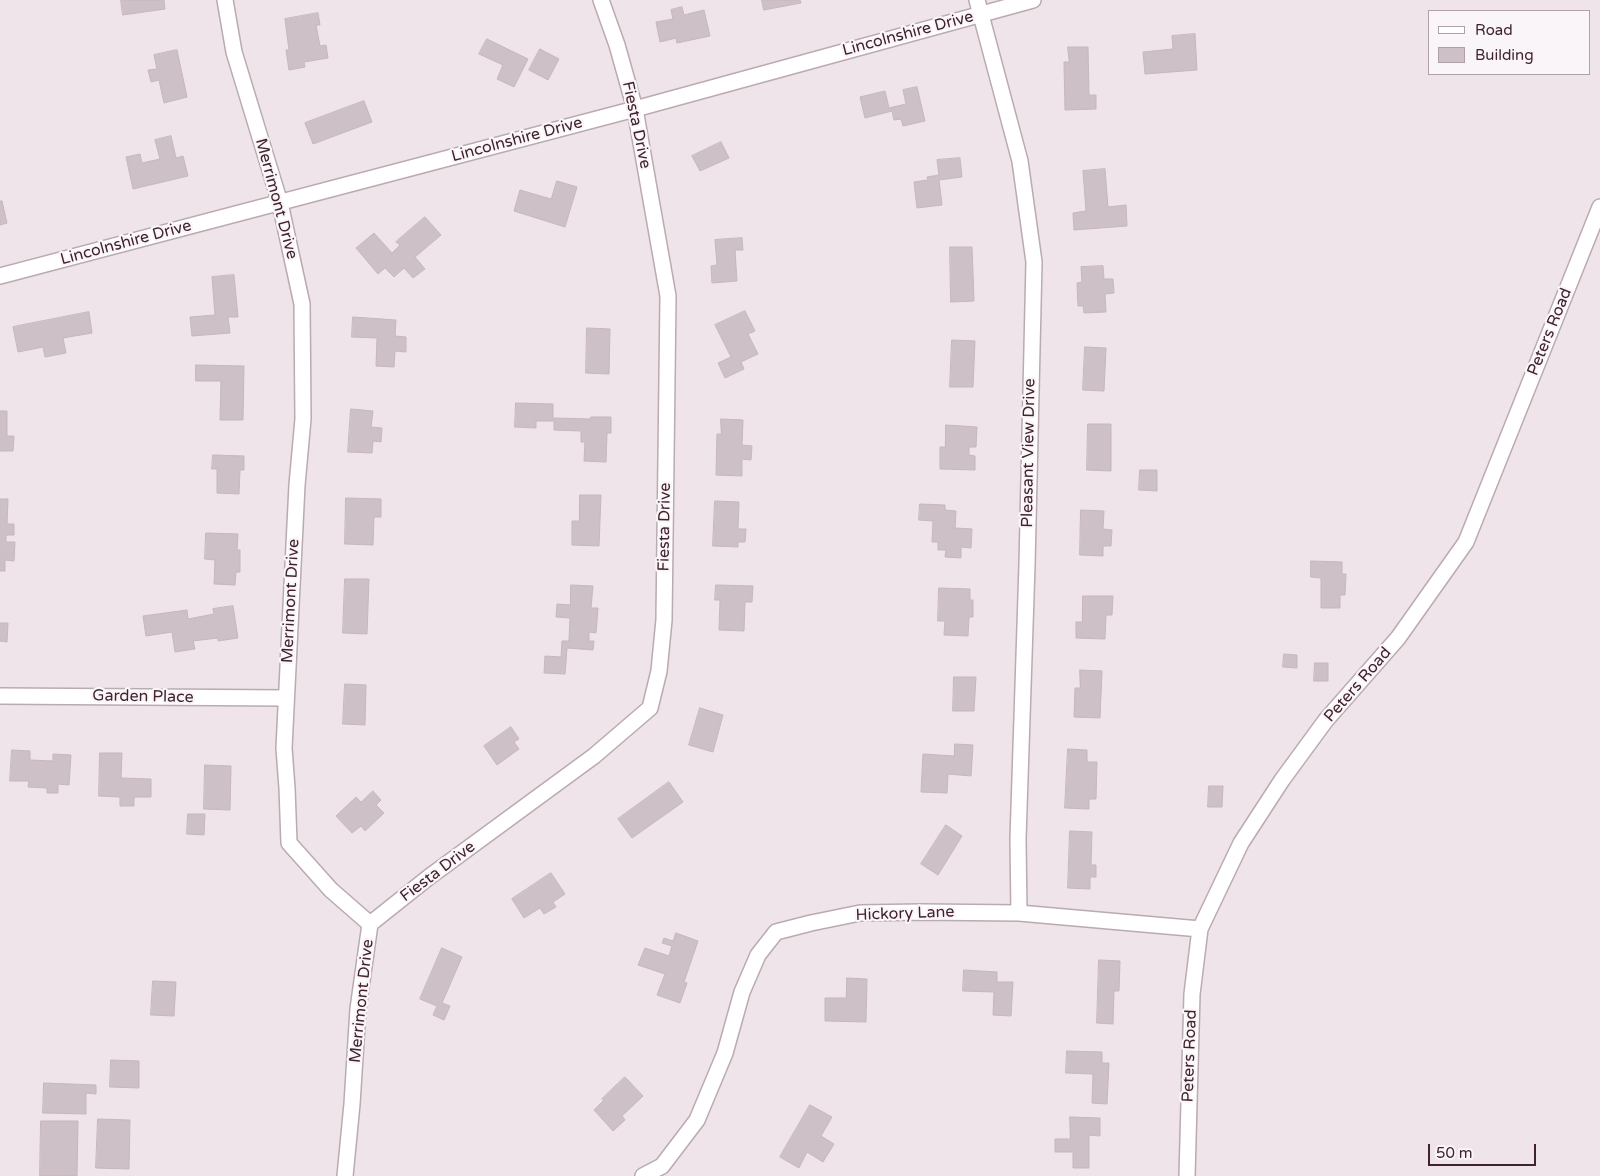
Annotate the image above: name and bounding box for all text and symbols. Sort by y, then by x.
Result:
street label: Lincolnshire Drive [840,7,976,61]
legend [1428,10,1590,75]
text: Road [1475,21,1513,39]
text: Building [1475,46,1534,64]
street label: Fiesta Drive [617,80,655,170]
street label: Lincolnshire Drive [449,113,585,167]
street label: Merrimont Drive [251,137,301,261]
street label: Lincolnshire Drive [58,216,194,270]
street label: Peters Road [1524,285,1576,379]
street label: Pleasant View Drive [1018,378,1040,528]
street label: Fiesta Drive [655,482,675,572]
street label: Merrimont Drive [278,538,304,664]
street label: Peters Road [1320,644,1396,726]
street label: Garden Place [92,687,194,707]
street label: Fiesta Drive [397,838,479,906]
street label: Hickory Lane [855,903,955,925]
street label: Merrimont Drive [346,938,378,1064]
street label: Peters Road [1179,1009,1201,1103]
scale bar [1430,1134,1538,1166]
text: 50 m [1436,1144,1473,1162]

